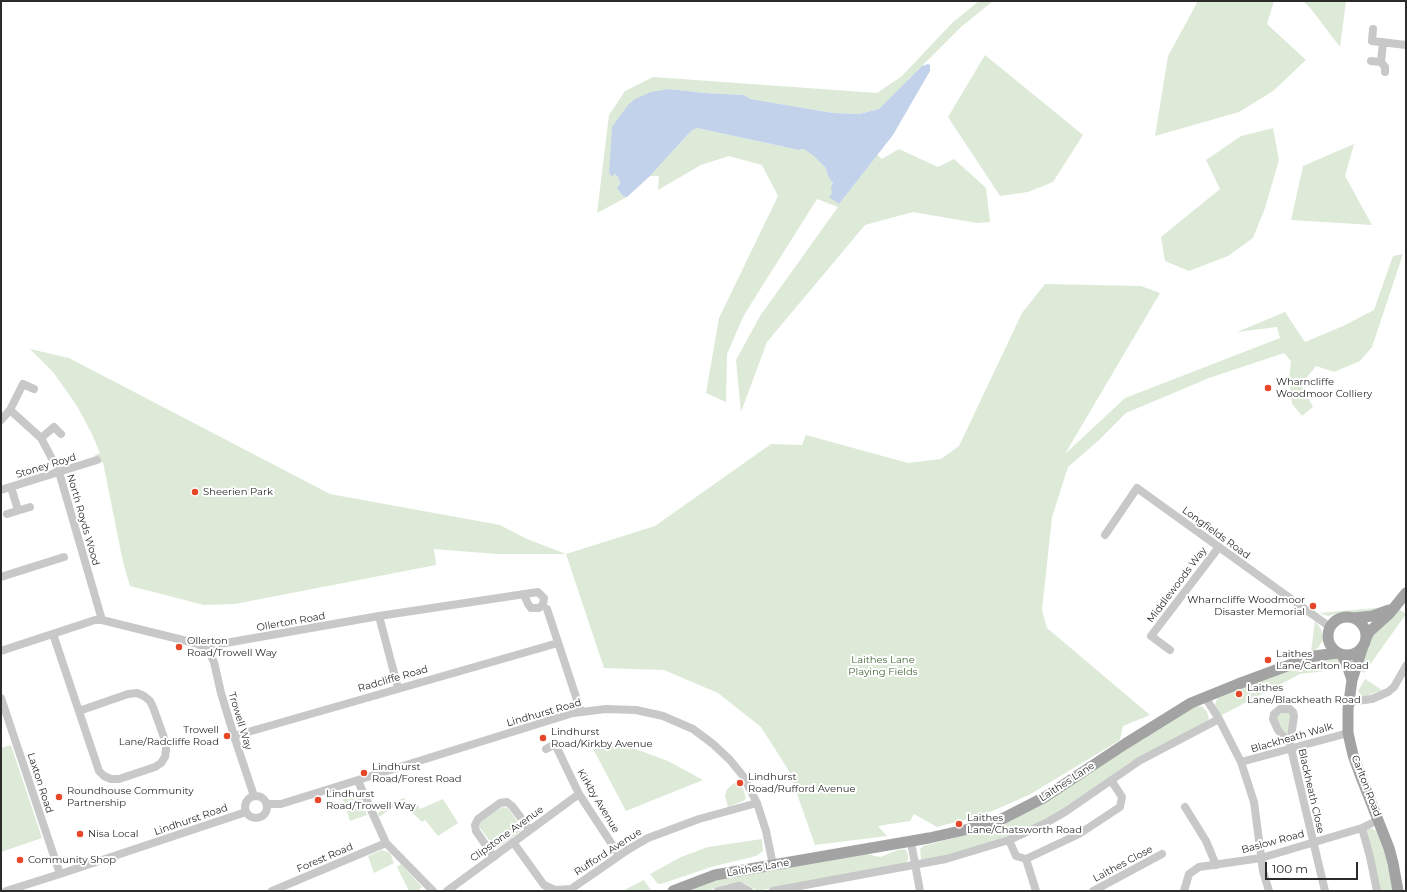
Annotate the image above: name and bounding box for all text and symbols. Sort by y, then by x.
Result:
place label: Wharncliffe Woodmoor Colliery [1276,376,1372,400]
marker: Wharncliffe Woodmoor Colliery [1263,383,1273,393]
street label: Stoney Royd [14,451,78,481]
street label: North Royds Wood [64,473,102,567]
place label: Sheerien Park [203,486,273,498]
marker: Sheerien Park [190,487,200,497]
street label: Longfields Road [1180,504,1252,562]
street label: Middlewoods Way [1145,545,1209,625]
place label: Wharncliffe Woodmoor Disaster Memorial [1187,594,1305,618]
marker: Wharncliffe Woodmoor Disaster Memorial [1308,601,1318,611]
street label: Ollerton Road [256,610,326,634]
place label: Ollerton Road/Trowell Way [187,635,277,658]
marker: Ollerton Road/Trowell Way [174,642,184,652]
place label: Laithes Lane/Carlton Road [1276,648,1369,672]
park label: Laithes Lane Playing Fields [848,654,918,678]
marker: Laithes Lane/Carlton Road [1263,655,1273,665]
street label: Radcliffe Road [357,663,429,695]
place label: Laithes Lane/Blackheath Road [1247,682,1361,706]
marker: Laithes Lane/Blackheath Road [1234,689,1244,699]
street label: Trowell Way [225,691,255,751]
street label: Lindhurst Road [505,697,583,729]
street label: Blackheath Walk [1250,721,1334,755]
place label: Trowell Lane/Radcliffe Road [119,724,219,748]
place label: Lindhurst Road/Kirkby Avenue [551,726,653,750]
marker: Trowell Lane/Radcliffe Road [222,731,232,741]
marker: Lindhurst Road/Kirkby Avenue [538,733,548,743]
street label: Blackheath Close [1295,747,1327,835]
street label: Laxton Road [25,751,55,815]
street label: Carlton Road [1349,753,1383,819]
street label: Laithes Lane [1037,760,1097,804]
place label: Lindhurst Road/Forest Road [372,761,462,784]
street label: Kirkby Avenue [574,767,622,835]
marker: Lindhurst Road/Forest Road [359,768,369,778]
place label: Lindhurst Road/Rufford Avenue [748,771,855,794]
marker: Lindhurst Road/Rufford Avenue [735,778,745,788]
place label: Roundhouse Community Partnership [67,785,194,808]
place label: Lindhurst Road/Trowell Way [326,788,416,812]
marker: Roundhouse Community Partnership [54,792,64,802]
marker: Lindhurst Road/Trowell Way [313,795,323,805]
street label: Lindhurst Road [153,802,229,838]
street label: Clipstone Avenue [468,803,546,865]
place label: Laithes Lane/Chatsworth Road [967,812,1082,836]
marker: Laithes Lane/Chatsworth Road [954,819,964,829]
street label: Rufford Avenue [572,826,644,878]
place label: Nisa Local [88,828,139,840]
street label: Baslow Road [1240,828,1306,856]
marker: Nisa Local [75,829,85,839]
street label: Forest Road [295,841,355,875]
street label: Laithes Close [1091,843,1155,885]
place label: Community Shop [28,854,116,866]
scale bar [1267,854,1360,880]
marker: Community Shop [15,855,25,865]
street label: Laithes Lane [726,857,790,879]
text: 100 m [1272,861,1308,876]

